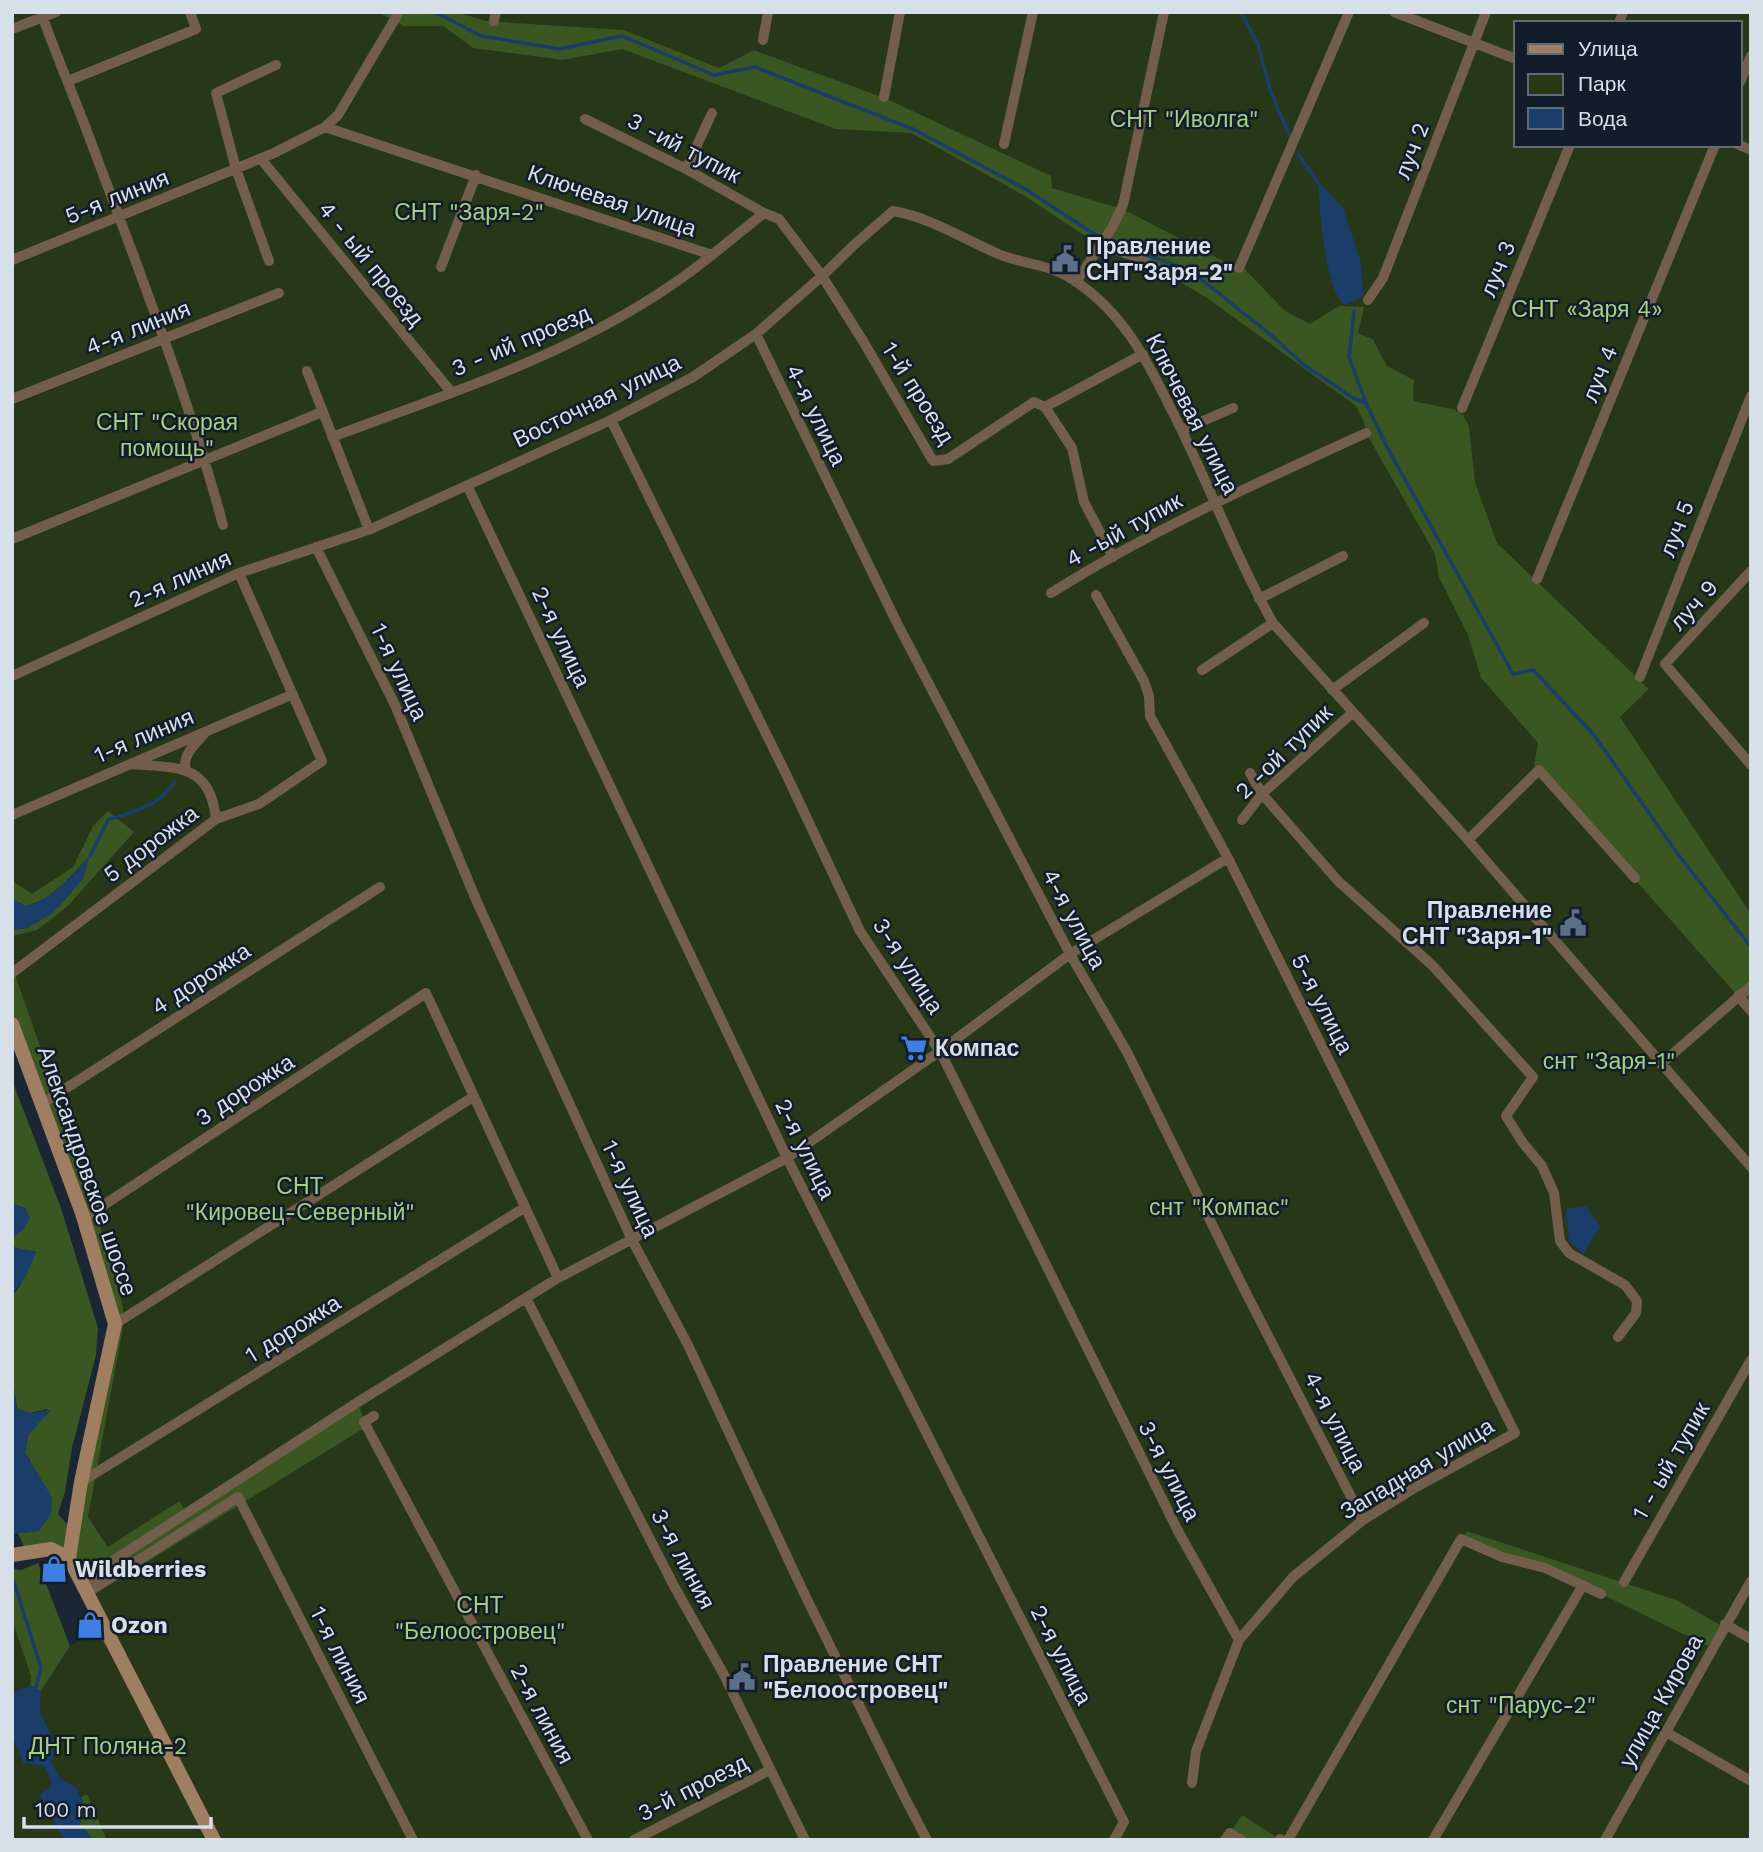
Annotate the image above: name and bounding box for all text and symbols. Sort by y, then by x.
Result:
legend [1514,21,1742,147]
text: Улица [1578,36,1638,61]
text: Парк [1578,71,1626,96]
park label: СНТ "Иволга" [1110,106,1258,133]
text: Вода [1578,106,1627,131]
street label: 3 -ий тупик [623,107,746,190]
street label: луч 2 [1389,119,1435,183]
street label: Ключевая улица [524,159,700,243]
street label: 5-я линия [61,164,173,230]
street label: 4 - ый проезд [313,196,430,332]
park label: СНТ "Заря-2" [394,199,544,226]
place label: Правление СНТ"Заря-2" [1086,233,1233,286]
street label: луч 3 [1475,237,1521,301]
public building icon: Правление СНТ"Заря-2" [1050,244,1080,274]
street label: 4-я линия [82,295,194,361]
park label: СНТ «Заря 4» [1511,296,1663,323]
street label: 3 - ий проезд [448,299,595,382]
street label: Ключевая улица [1140,329,1244,499]
street label: 1-й проезд [876,337,960,449]
street label: луч 4 [1576,342,1624,406]
street label: Восточная улица [509,349,685,453]
street label: 4-я улица [780,360,852,470]
park label: СНТ "Скорая помощь" [96,409,238,462]
street label: 4 -ый тупик [1061,487,1188,573]
street label: луч 5 [1654,497,1700,561]
street label: 2-я линия [125,544,235,614]
street label: луч 9 [1664,574,1724,636]
street label: 2-я улица [526,582,596,692]
street label: 1-я улица [365,619,433,725]
street label: 2 -ой тупик [1230,699,1339,805]
street label: 1-я линия [90,703,198,769]
street label: 5 дорожка [98,800,204,888]
street label: 4-я улица [1036,864,1112,974]
place label: Правление СНТ "Заря-1" [1402,897,1552,950]
public building icon: Правление СНТ "Заря-1" [1558,908,1588,938]
street label: 3-я улица [867,913,949,1019]
street label: 4 дорожка [147,937,256,1021]
street label: 5-я улица [1285,949,1359,1059]
supermarket icon: Компас [899,1033,929,1063]
place label: Компас [935,1035,1019,1062]
street label: Александровское шоссе [32,1043,142,1299]
street label: 3 дорожка [191,1048,299,1132]
park label: снт "Заря-1" [1543,1048,1675,1075]
street label: 2-я улица [769,1094,841,1204]
street label: 1-я улица [596,1136,664,1242]
park label: СНТ "Кировец-Северный" [185,1173,415,1226]
park label: снт "Компас" [1149,1194,1289,1221]
street label: 1 дорожка [240,1289,346,1369]
street label: 4-я улица [1298,1367,1372,1477]
street label: 1 - ый тупик [1626,1397,1716,1525]
street label: Западная улица [1335,1412,1499,1525]
street label: 3-я улица [1132,1416,1206,1526]
street label: 3-я линия [645,1504,721,1614]
shop icon: Wildberries [39,1554,69,1584]
place label: Wildberries [75,1556,206,1583]
park label: СНТ "Белоостровец" [395,1592,565,1645]
street label: 2-я улица [1024,1601,1098,1710]
street label: 1-я линия [304,1602,376,1708]
shop icon: Ozon [75,1610,105,1640]
place label: Ozon [111,1612,168,1639]
street label: улица Кирова [1613,1630,1709,1772]
place label: Правление СНТ "Белоостровец" [763,1651,948,1704]
street label: 2-я линия [504,1659,580,1769]
public building icon: Правление СНТ "Белоостровец" [727,1662,757,1692]
park label: снт "Парус-2" [1446,1692,1596,1719]
park label: ДНТ Поляна-2 [29,1733,187,1760]
street label: 3-й проезд [634,1749,753,1827]
scale bar [24,1786,212,1830]
text: 100 m [35,1797,97,1822]

